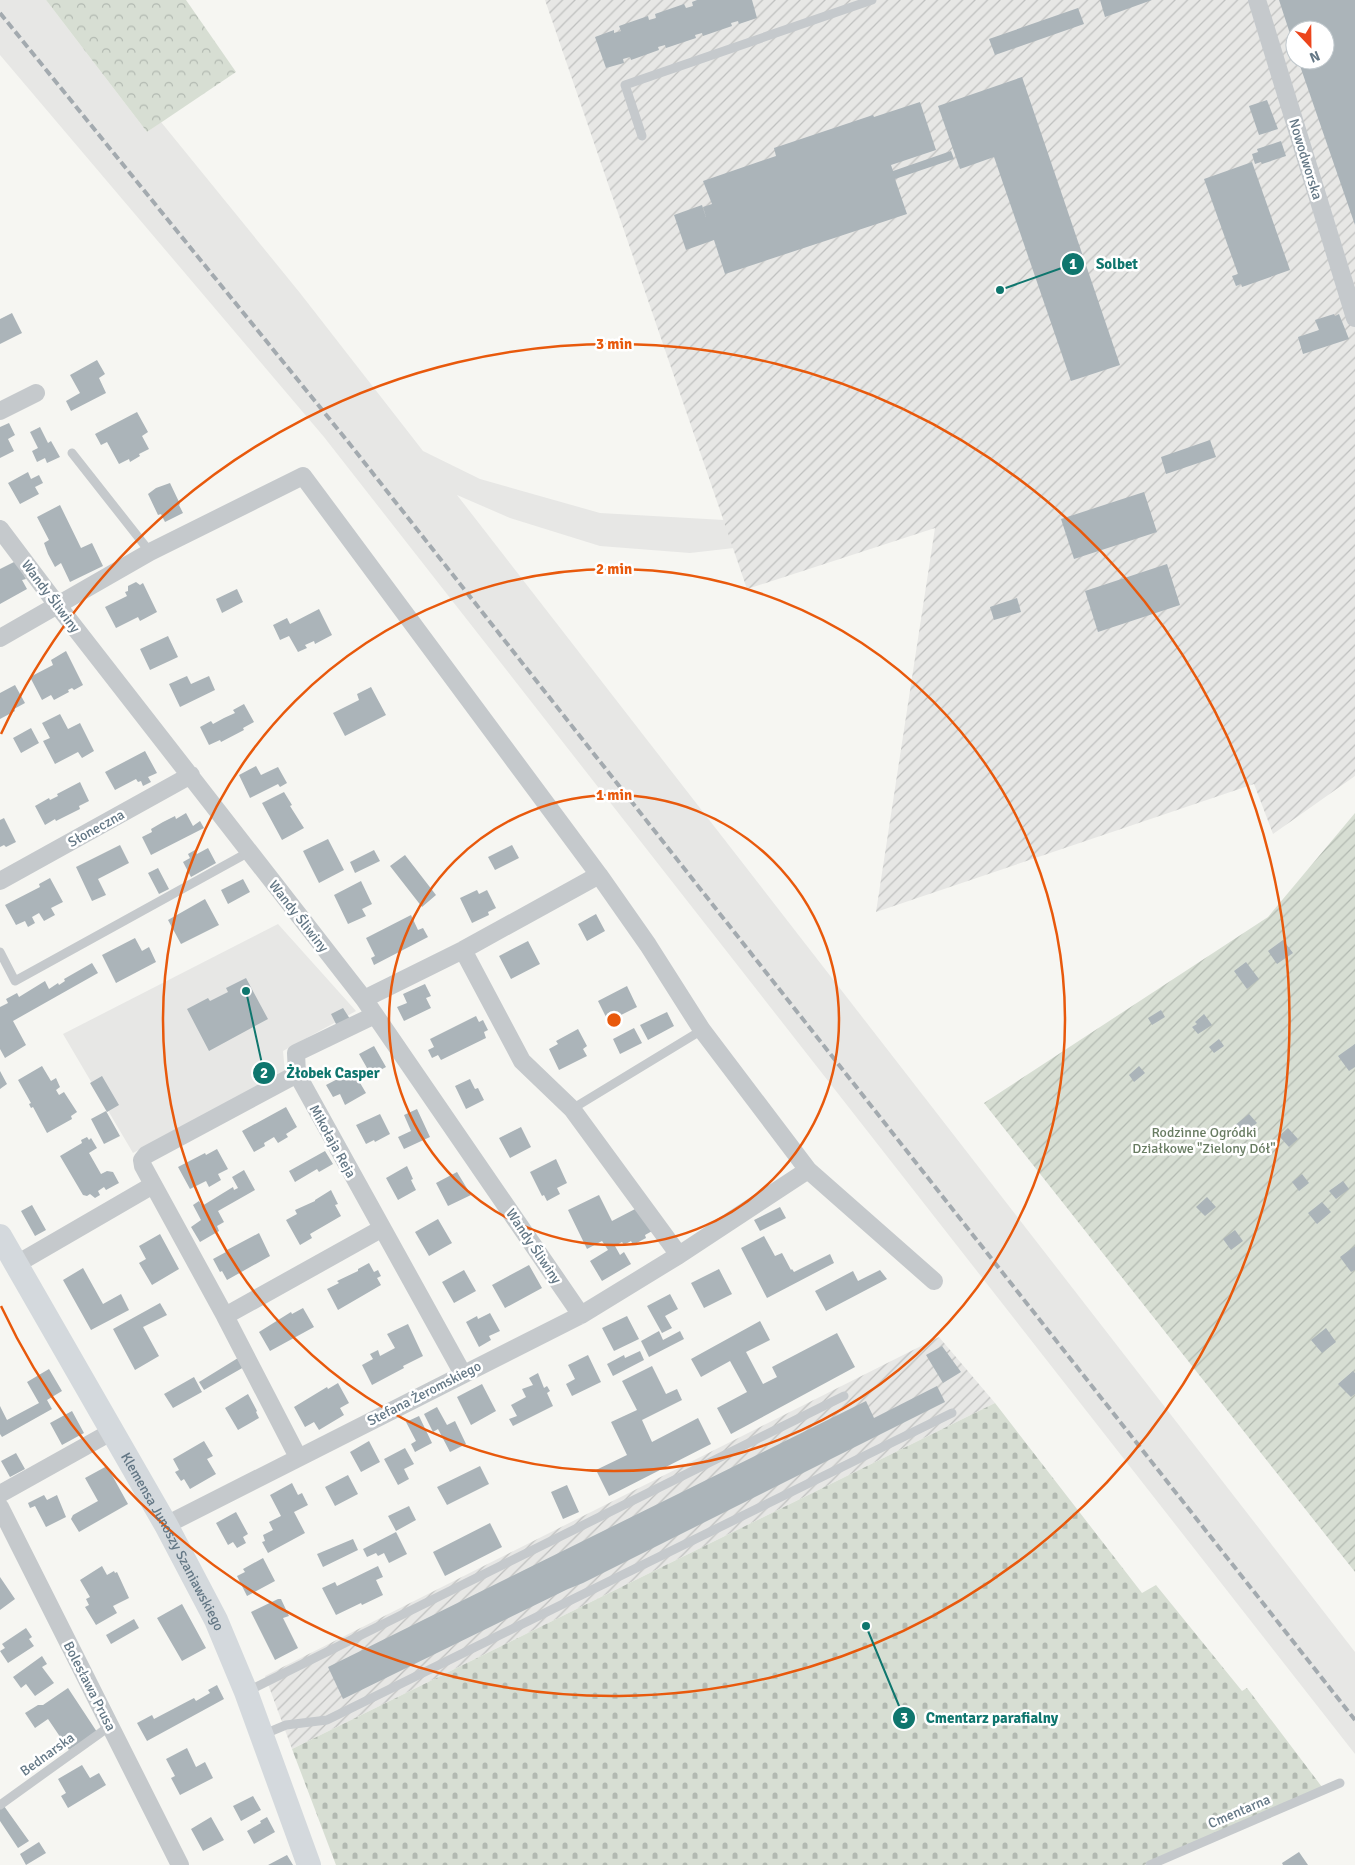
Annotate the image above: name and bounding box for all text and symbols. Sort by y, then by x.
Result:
north arrow [1285,20,1335,70]
text: N [1307,47,1322,66]
street label: Nowodworska [1285,117,1326,202]
callout: Solbet [1061,249,1148,279]
text: 1 [1069,255,1077,273]
text: Solbet [1096,255,1138,273]
text: 3 min [596,335,632,353]
street label: Wandy Śliwiny [18,557,84,636]
text: 2 min [596,560,632,578]
text: 1 min [596,786,632,804]
street label: Słoneczna [65,806,127,851]
street label: Wandy Śliwiny [265,877,332,956]
centre of rings [605,1011,623,1029]
callout: Żłobek Casper [251,1058,390,1088]
text: 2 [260,1064,268,1082]
text: Żłobek Casper [286,1064,380,1082]
street label: Mikołaja Reja [305,1102,360,1181]
park label: Rodzinne Ogródki Działkowe "Zielony Dół" [1132,1124,1276,1157]
street label: Wandy Śliwiny [502,1206,565,1287]
street label: Stefana Żeromskiego [364,1357,484,1430]
street label: Klemensa Junoszy Szaniawskiego [117,1449,227,1633]
street label: Bolesława Prusa [60,1639,119,1734]
callout: Cmentarz parafialny [891,1703,1069,1733]
text: 3 [900,1709,908,1727]
text: Cmentarz parafialny [926,1709,1059,1727]
street label: Bednarska [17,1729,78,1780]
street label: Cmentarna [1205,1791,1273,1832]

